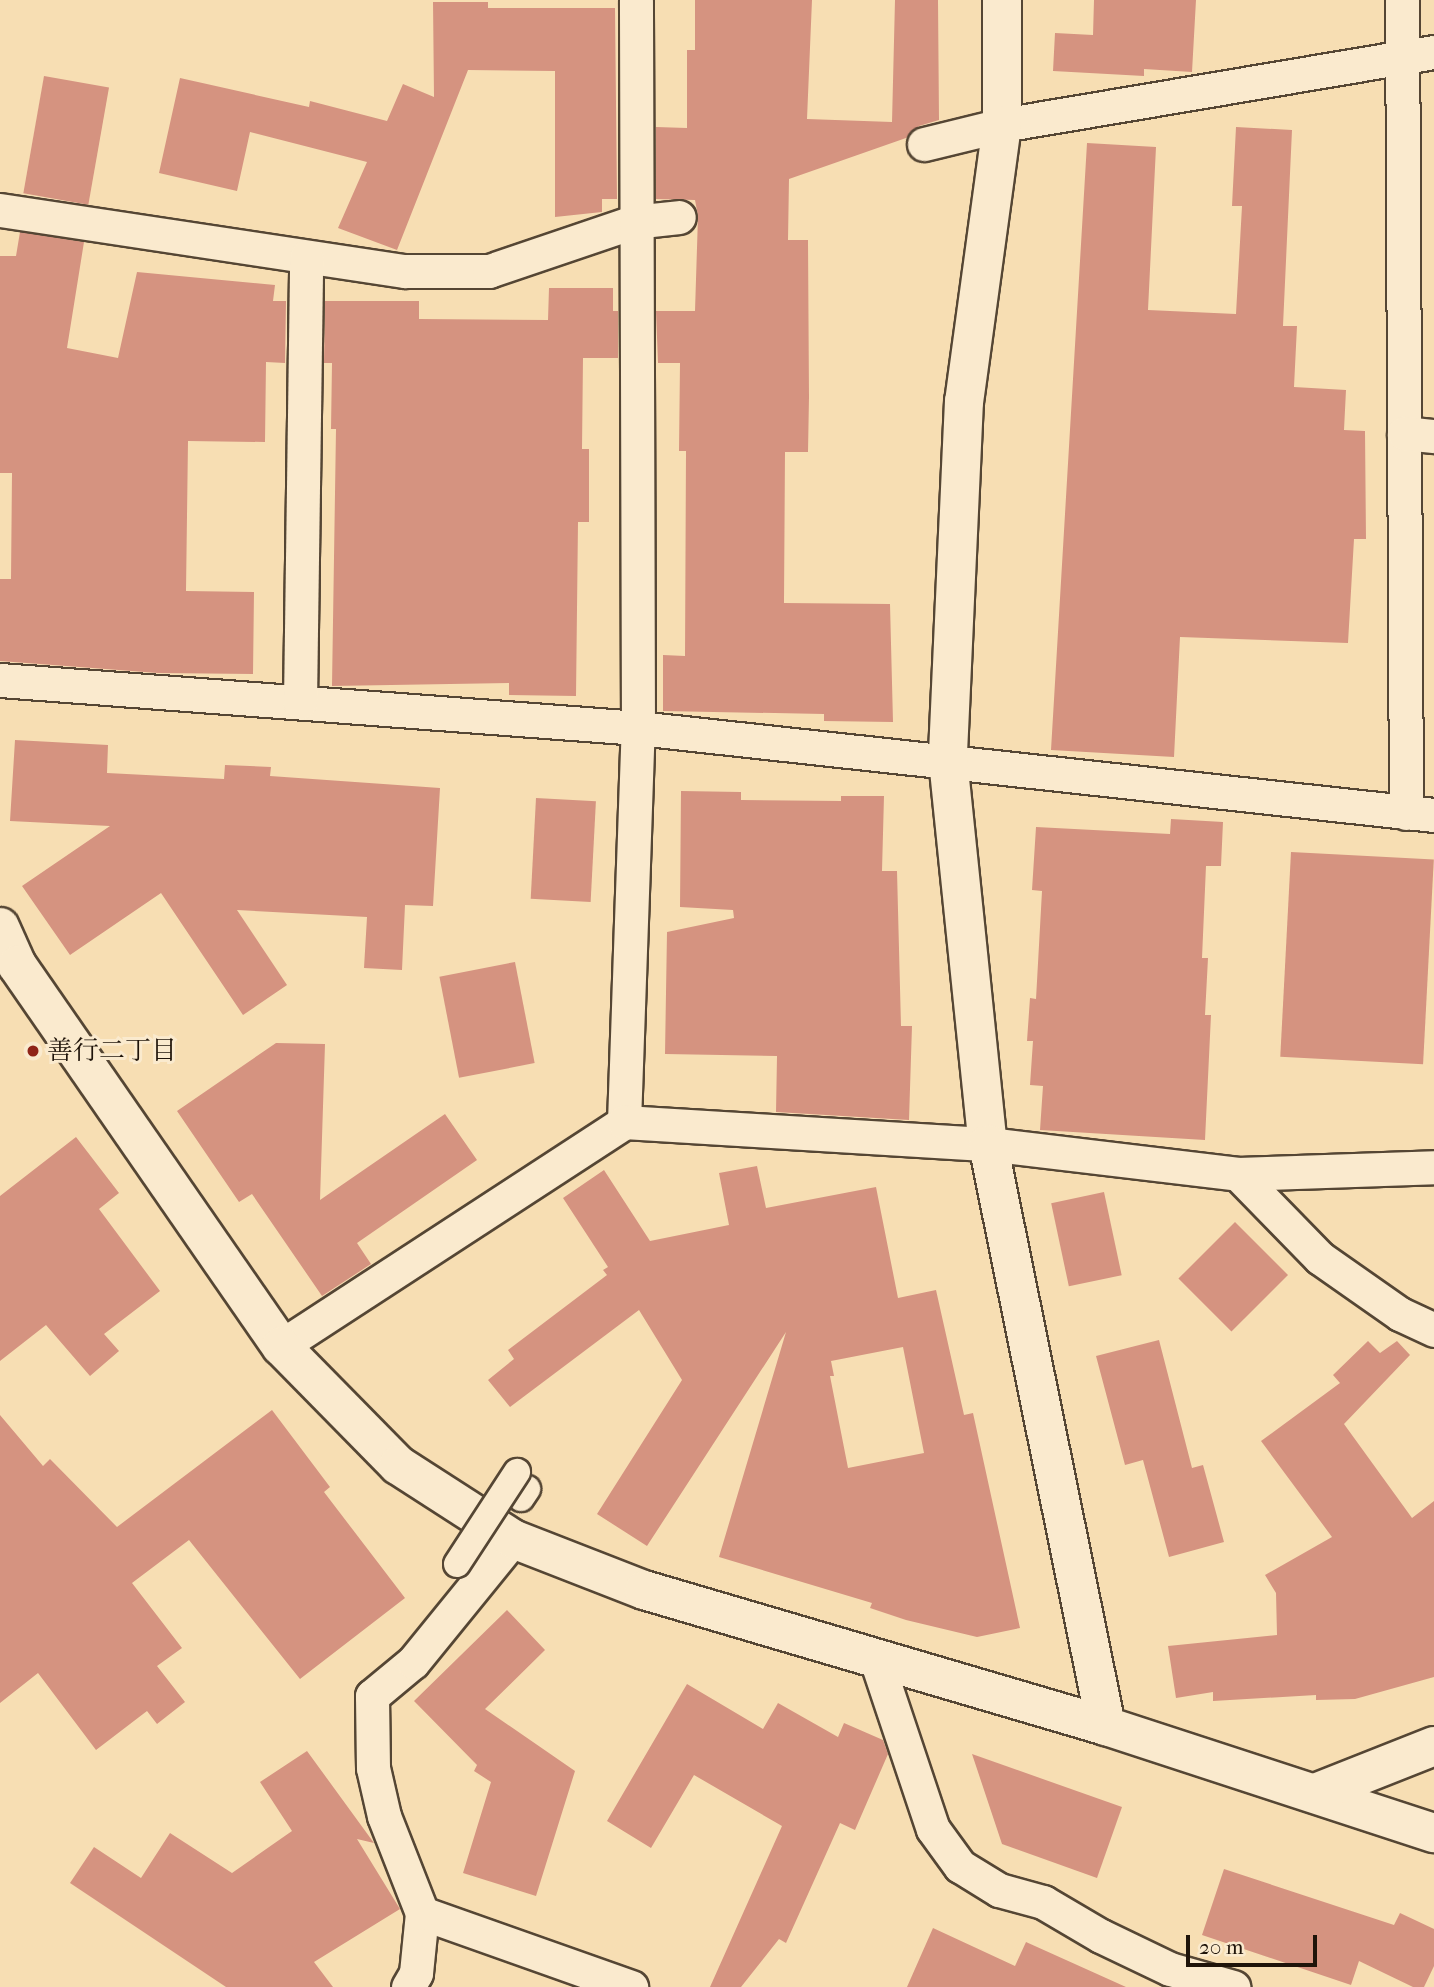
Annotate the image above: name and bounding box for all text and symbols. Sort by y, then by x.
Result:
place label: 善行二丁目 [47,1035,177,1067]
marker: 善行二丁目 [25,1043,41,1059]
scale bar [1189,1920,1320,1964]
text: 20 m [1199,1935,1243,1959]

